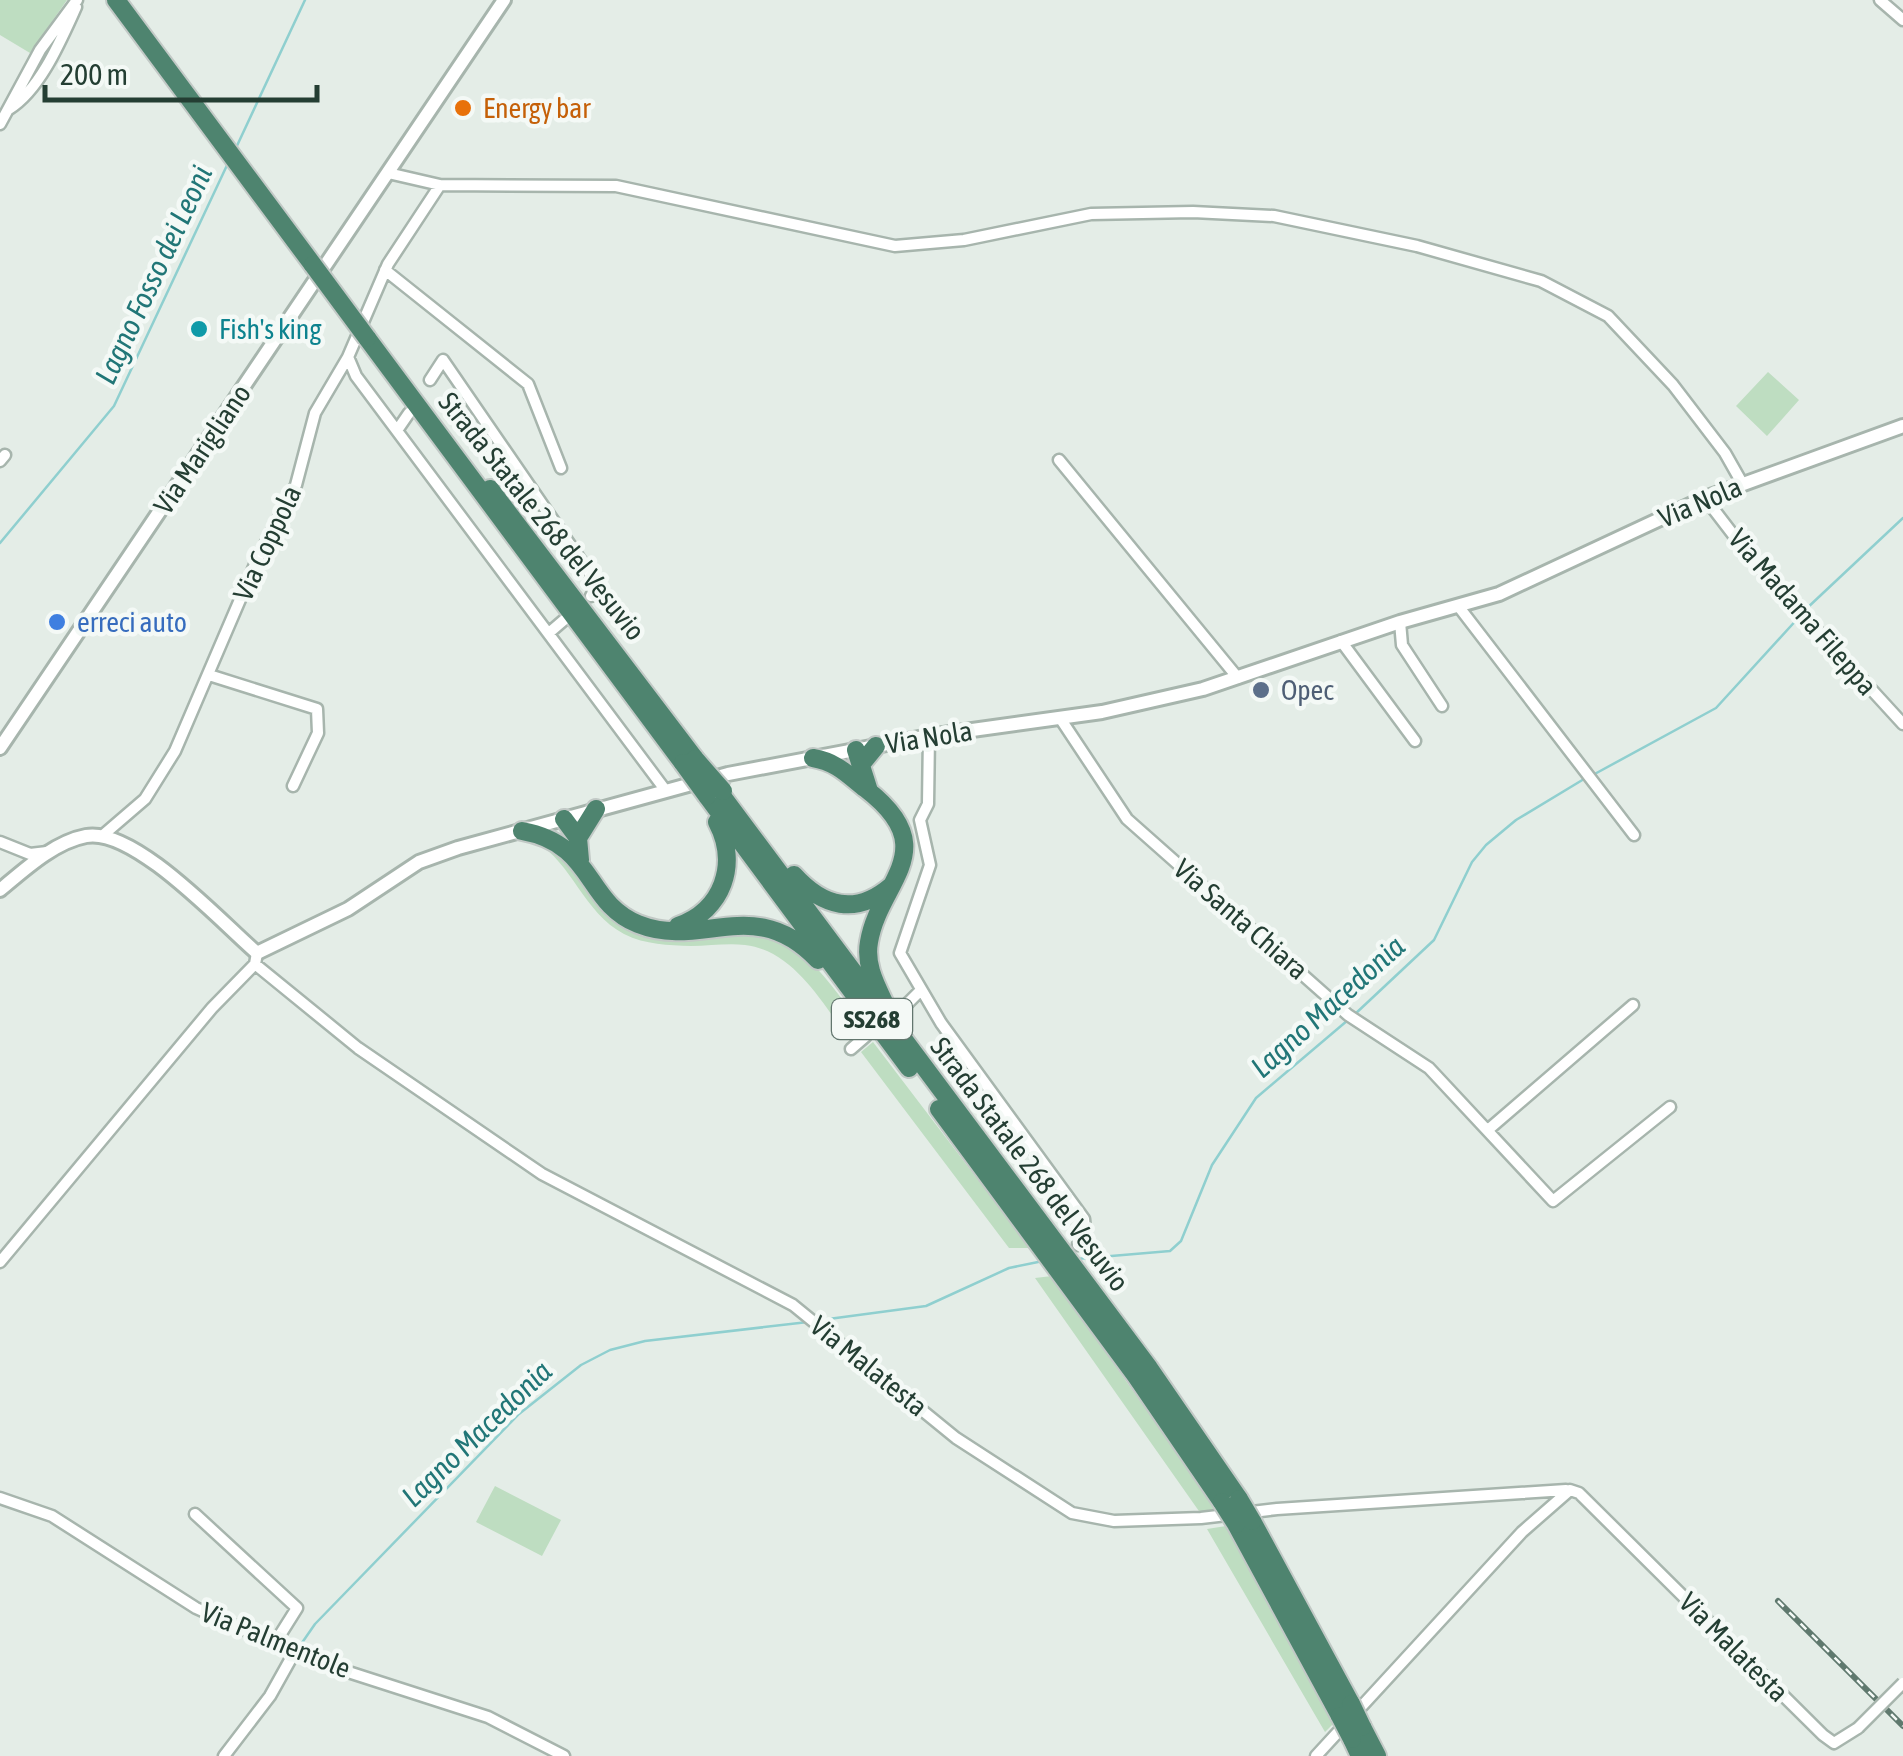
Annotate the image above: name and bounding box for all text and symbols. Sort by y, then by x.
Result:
scale bar [45,40,318,102]
text: 200 m [60,57,128,91]
place label: Energy bar [483,92,591,124]
marker: Energy bar [452,97,474,119]
water label: Lagno Fosso dei Leoni [88,160,219,389]
place label: Fish's king [219,313,321,345]
marker: Fish's king [188,318,210,340]
street label: Via Marigliano [147,378,257,520]
street label: Strada Statale 268 del Vesuvio [432,386,652,646]
street label: Via Nola [1654,470,1746,534]
street label: Via Coppola [227,481,307,605]
street label: Via Madama Fileppa [1722,523,1884,701]
place label: erreci auto [77,606,187,638]
marker: erreci auto [46,611,68,633]
place label: Opec [1281,674,1334,706]
marker: Opec [1250,679,1272,701]
street label: Via Nola [883,714,975,760]
street label: Via Santa Chiara [1168,852,1314,986]
water label: Lagno Macedonia [1244,929,1411,1084]
road number: SS268 [832,999,912,1039]
street label: Strada Statale 268 del Vesuvio [924,1031,1136,1297]
street label: Via Malatesta [804,1309,934,1423]
water label: Lagno Macedonia [395,1354,558,1513]
street label: Via Malatesta [1673,1586,1795,1708]
street label: Via Palmentole [197,1596,355,1684]

